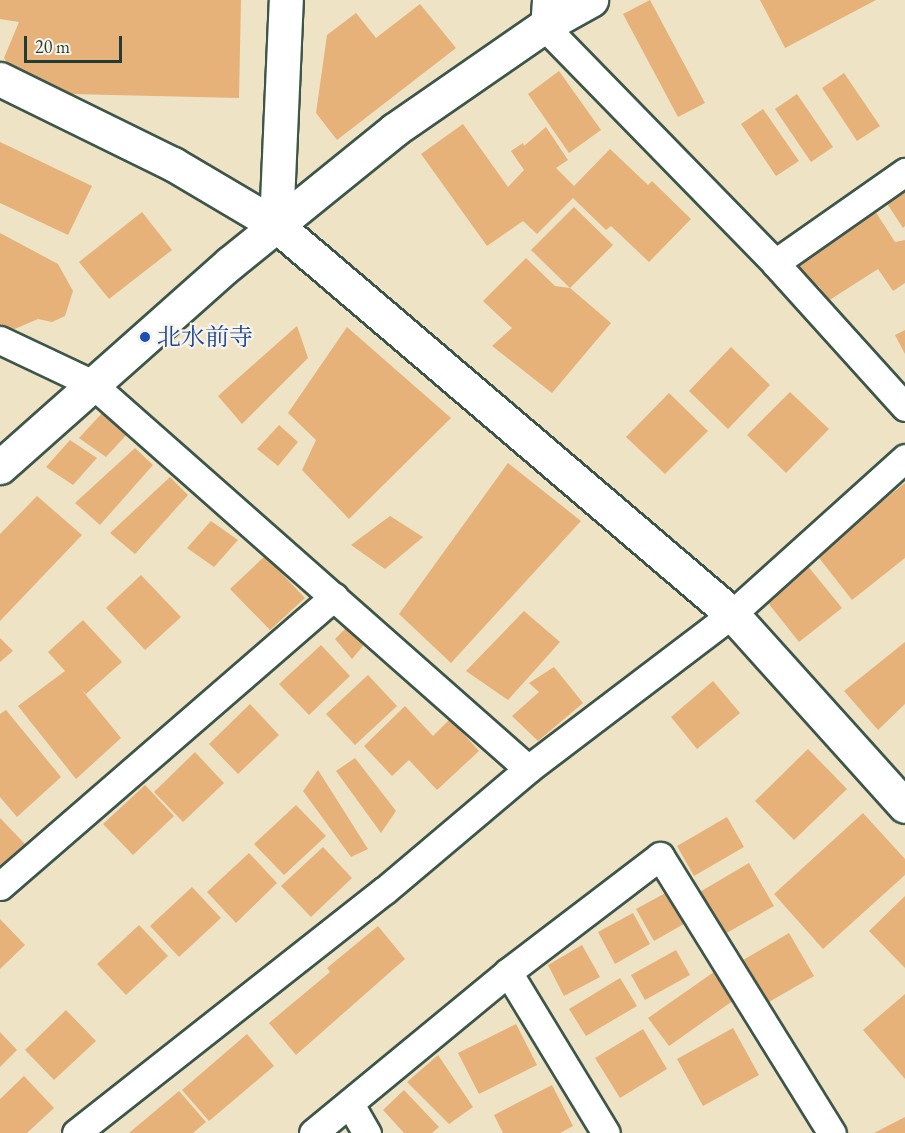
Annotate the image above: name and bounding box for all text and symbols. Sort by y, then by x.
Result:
scale bar [27,24,124,62]
text: 20 m [35,35,70,58]
place label: 北水前寺 [157,323,253,351]
marker: 北水前寺 [138,330,152,344]

